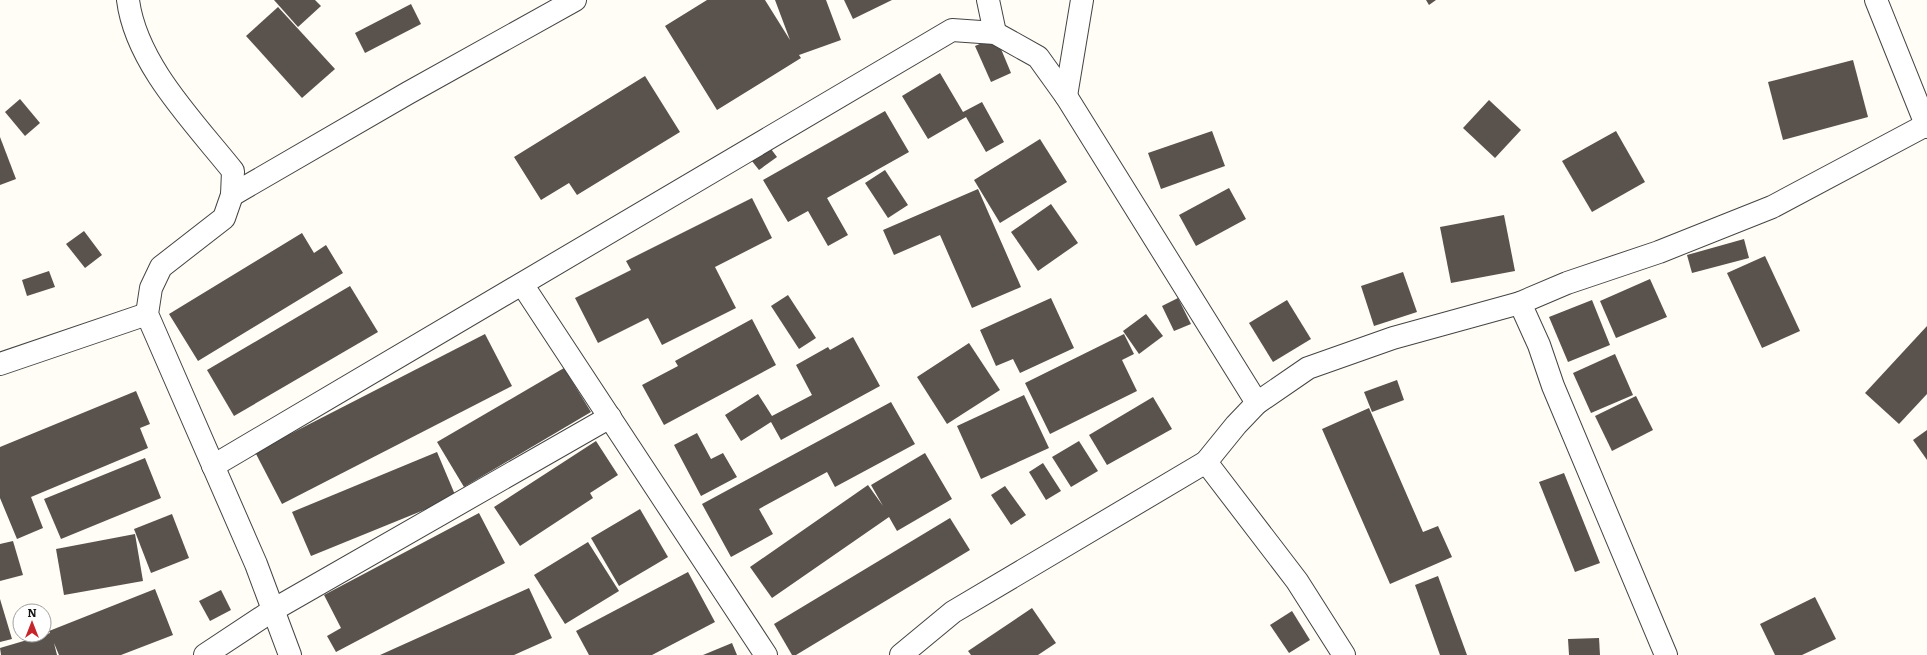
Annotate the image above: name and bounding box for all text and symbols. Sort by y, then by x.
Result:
north arrow [12,603,52,643]
text: N [27,604,37,620]

